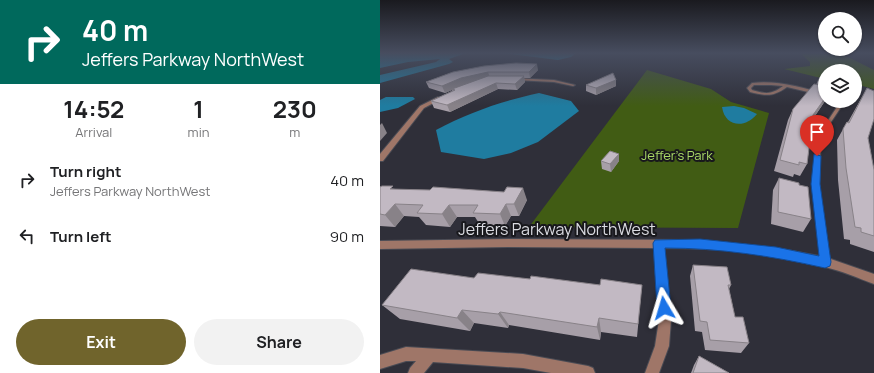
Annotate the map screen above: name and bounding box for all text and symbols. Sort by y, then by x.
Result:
text: 40 m [82,11,148,49]
map controls [818,12,862,108]
button: search [818,12,862,56]
icon: right [16,16,68,68]
text: Jeffers Parkway NorthWest [82,47,304,71]
button: layers [818,64,862,108]
text: 14:52 [63,92,124,125]
text: 1 [193,92,204,125]
text: 230 [273,92,317,125]
pin [800,115,834,156]
icon: arrive [806,121,828,143]
text: Arrival [75,123,112,141]
text: min [188,123,209,141]
text: m [289,123,300,141]
park label: Jeffer's Park [641,146,713,164]
text: Turn right [50,161,121,182]
icon: right [16,169,38,191]
text: 40 m [330,170,364,191]
text: Jeffers Parkway NorthWest [50,182,210,200]
street label: Jeffers Parkway NorthWest [458,218,656,240]
icon: left [16,225,38,247]
text: Turn left [50,226,112,247]
text: 90 m [330,226,364,247]
position arrow [643,287,685,329]
button: Exit [16,319,186,365]
button: Share [194,319,364,365]

